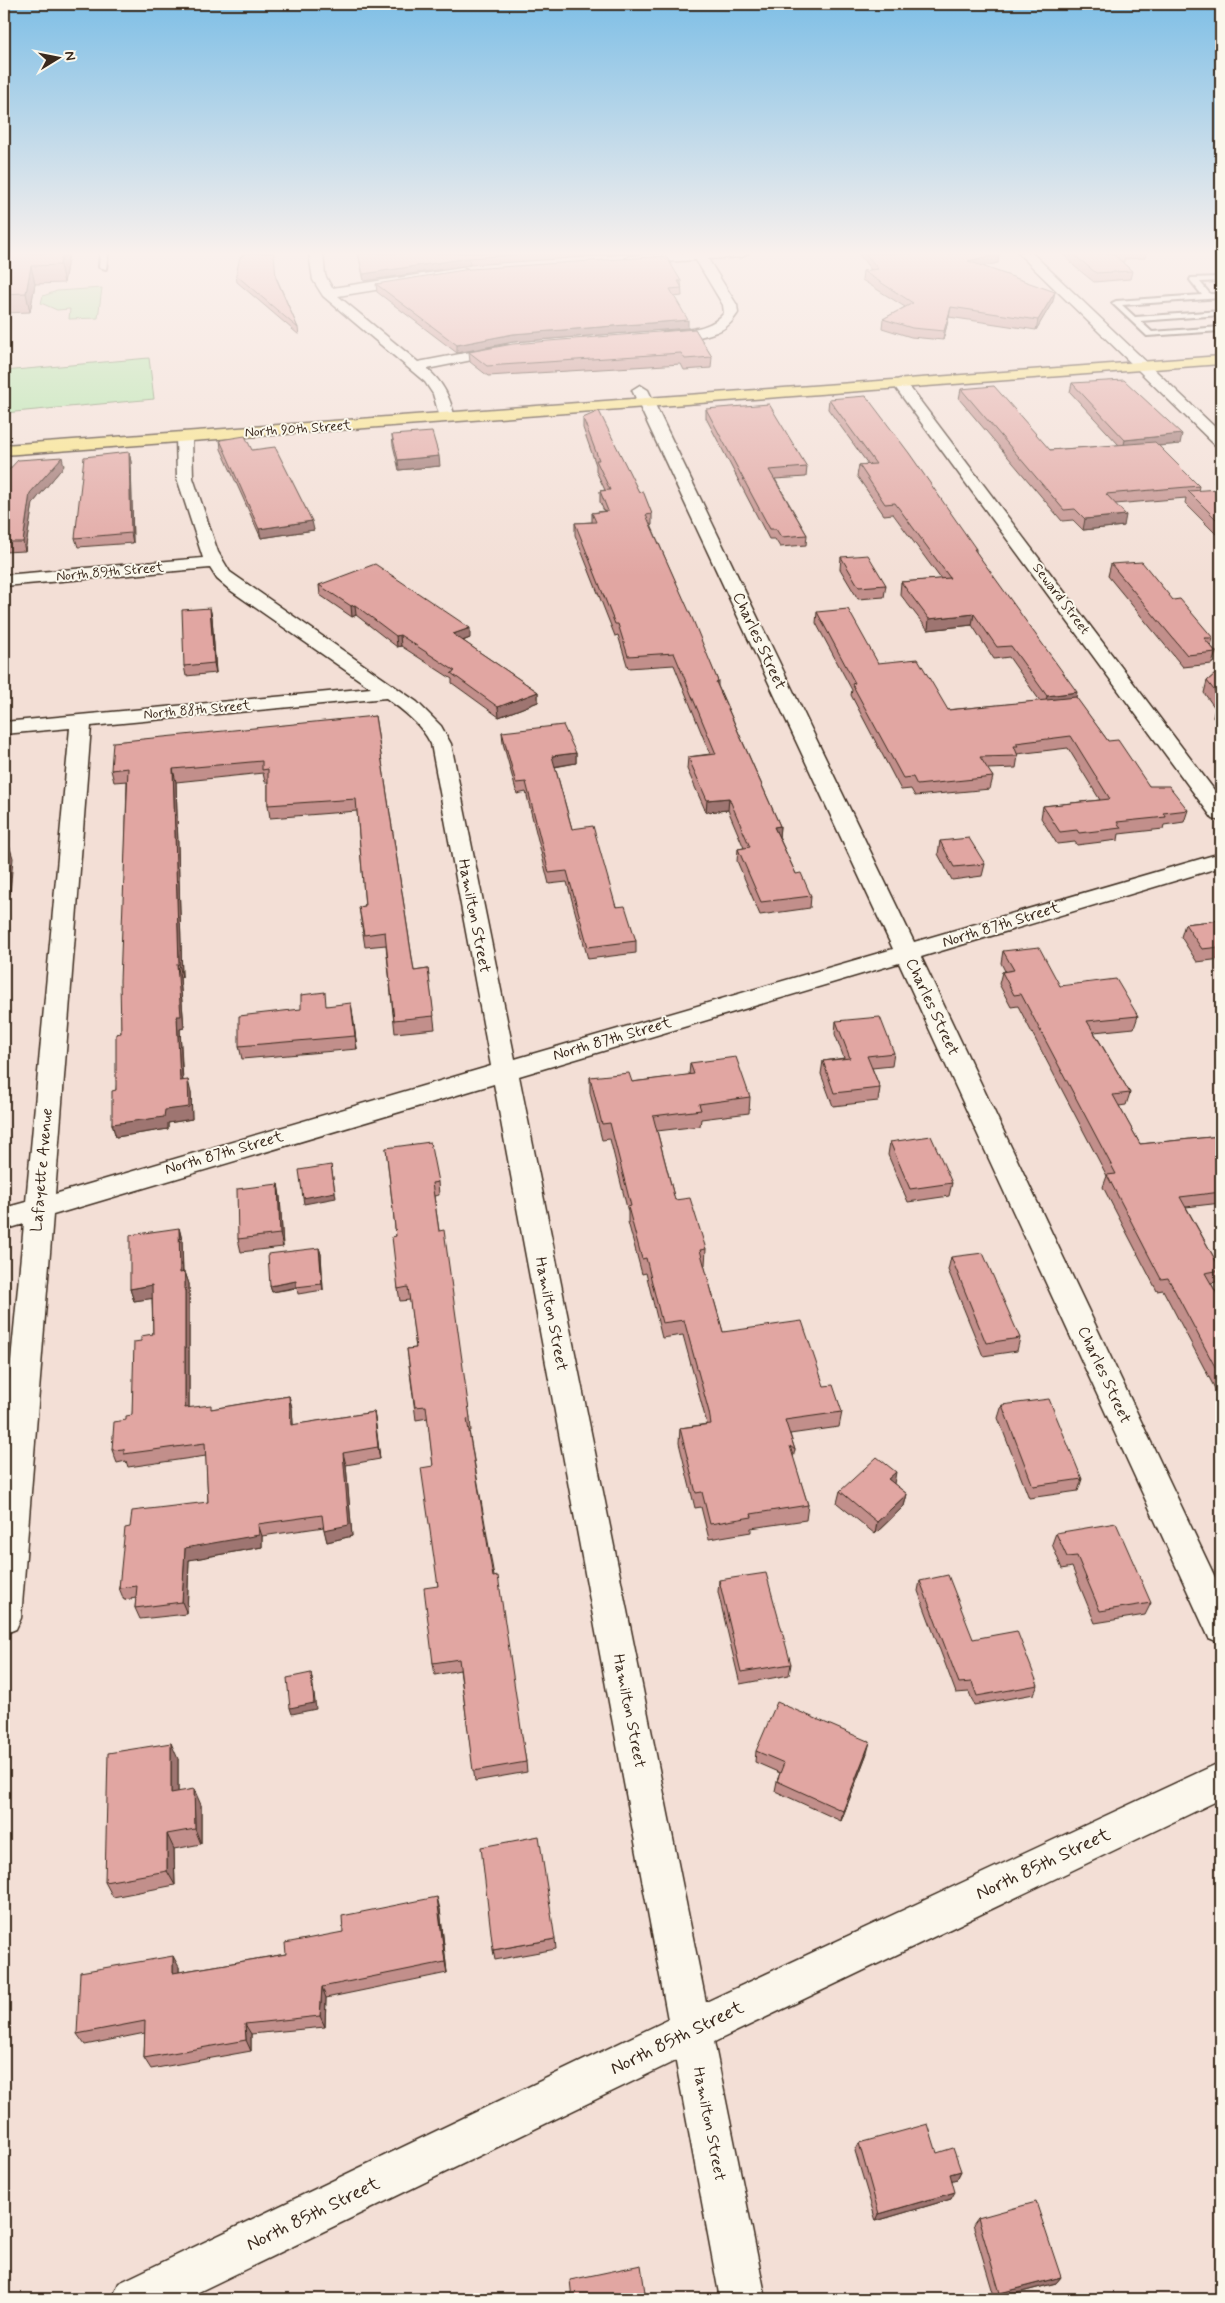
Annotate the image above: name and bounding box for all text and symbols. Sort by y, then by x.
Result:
north arrow [32,32,82,82]
text: N [60,50,79,62]
street label: North 90th Street [244,416,353,442]
street label: North 89th Street [55,558,165,586]
street label: Seward Street [1028,560,1094,638]
street label: Charles Street [727,589,791,694]
street label: North 88th Street [143,696,252,724]
street label: Hamilton Street [453,857,495,975]
street label: North 87th Street [940,897,1063,953]
street label: Charles Street [900,955,964,1060]
street label: North 87th Street [550,1012,674,1066]
street label: Lafayette Avenue [26,1107,58,1233]
street label: North 87th Street [162,1126,286,1180]
street label: Hamilton Street [530,1255,572,1373]
street label: Charles Street [1072,1323,1136,1428]
street label: Hamilton Street [608,1652,650,1770]
street label: North 85th Street [972,1822,1114,1906]
street label: North 85th Street [606,1995,748,2081]
street label: Hamilton Street [688,2065,730,2183]
street label: North 85th Street [242,2171,384,2257]

